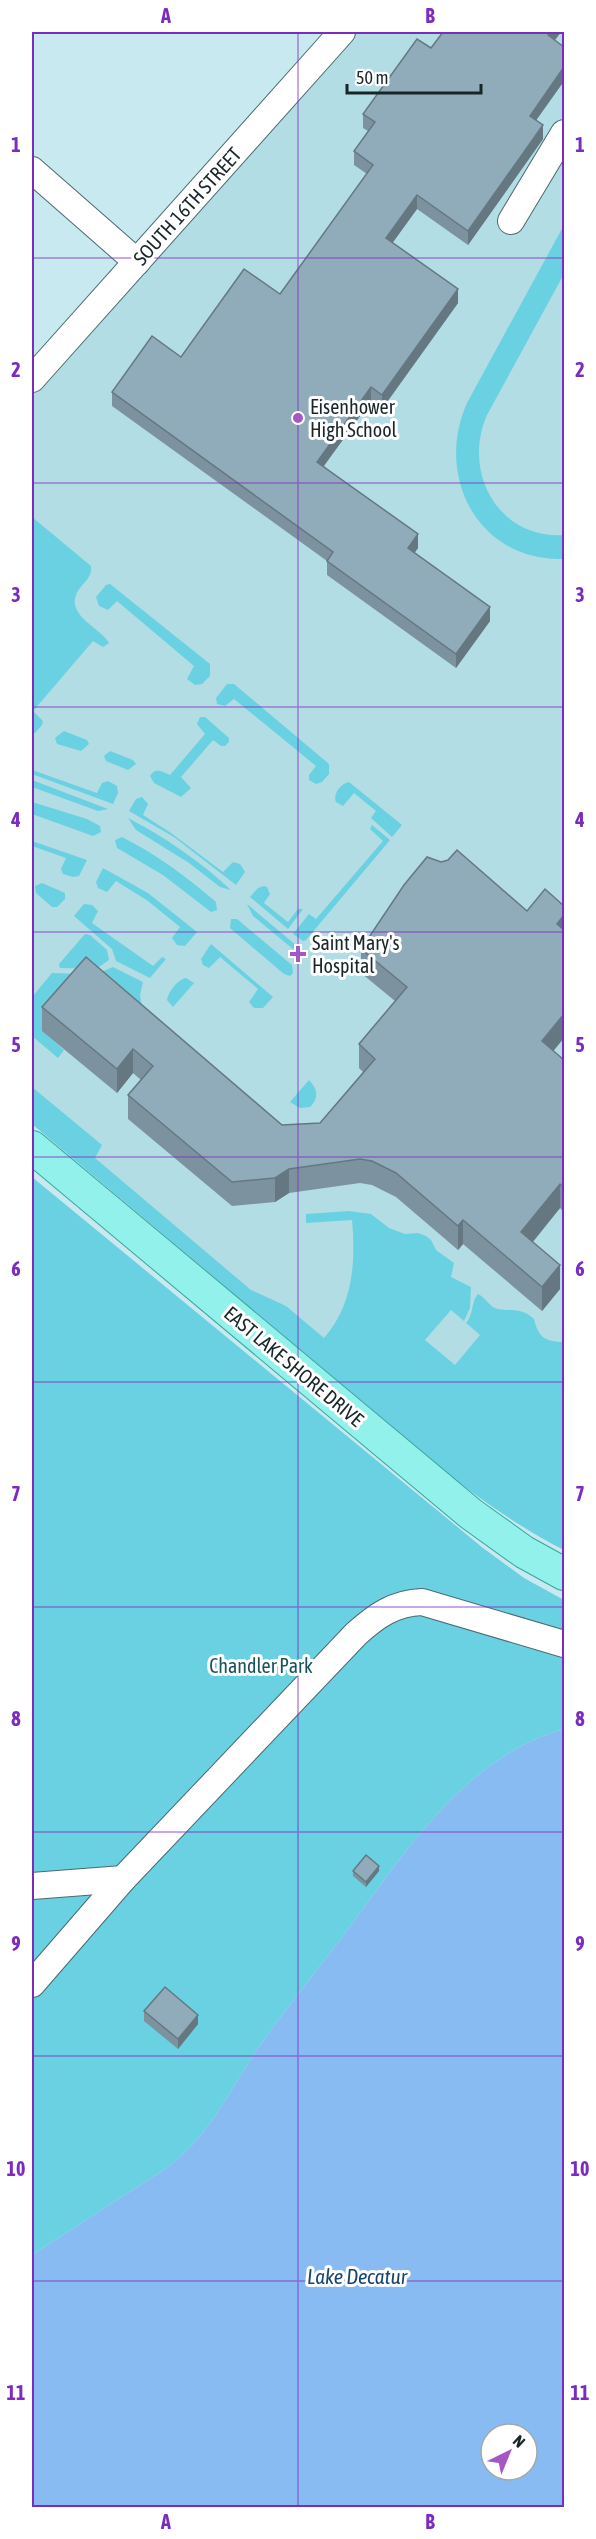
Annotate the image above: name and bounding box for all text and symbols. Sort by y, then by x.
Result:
text: A [160,4,171,27]
text: B [425,4,435,27]
scale bar [347,57,480,95]
text: 50 m [356,67,388,88]
text: 1 [11,133,21,156]
text: 1 [575,133,585,156]
street label: SOUTH 16TH STREET [128,142,246,269]
text: 2 [11,358,21,381]
text: 2 [575,358,585,381]
place label: Eisenhower High School [310,395,398,441]
marker: Eisenhower High School [291,411,305,425]
text: 3 [11,583,21,606]
text: 3 [575,583,585,606]
text: 4 [10,808,21,831]
text: 4 [574,808,585,831]
place label: Saint Mary's Hospital [312,931,400,977]
marker: Saint Mary's Hospital [289,945,307,963]
text: 5 [11,1033,21,1056]
text: 5 [575,1033,585,1056]
text: 6 [11,1257,21,1280]
text: 6 [575,1257,585,1280]
street label: EAST LAKE SHORE DRIVE [220,1301,369,1431]
text: 7 [11,1482,21,1505]
text: 7 [575,1482,585,1505]
park label: Chandler Park [209,1654,313,1677]
text: 8 [11,1707,21,1730]
text: 8 [575,1707,585,1730]
text: 9 [11,1932,21,1955]
text: 9 [575,1932,585,1955]
text: 10 [7,2157,25,2180]
text: 10 [571,2157,589,2180]
water label: Lake Decatur [307,2264,408,2288]
text: 11 [7,2381,25,2404]
text: 11 [571,2381,589,2404]
north arrow [479,2422,539,2482]
text: N [510,2431,529,2451]
text: A [160,2510,171,2533]
text: B [425,2510,435,2533]

